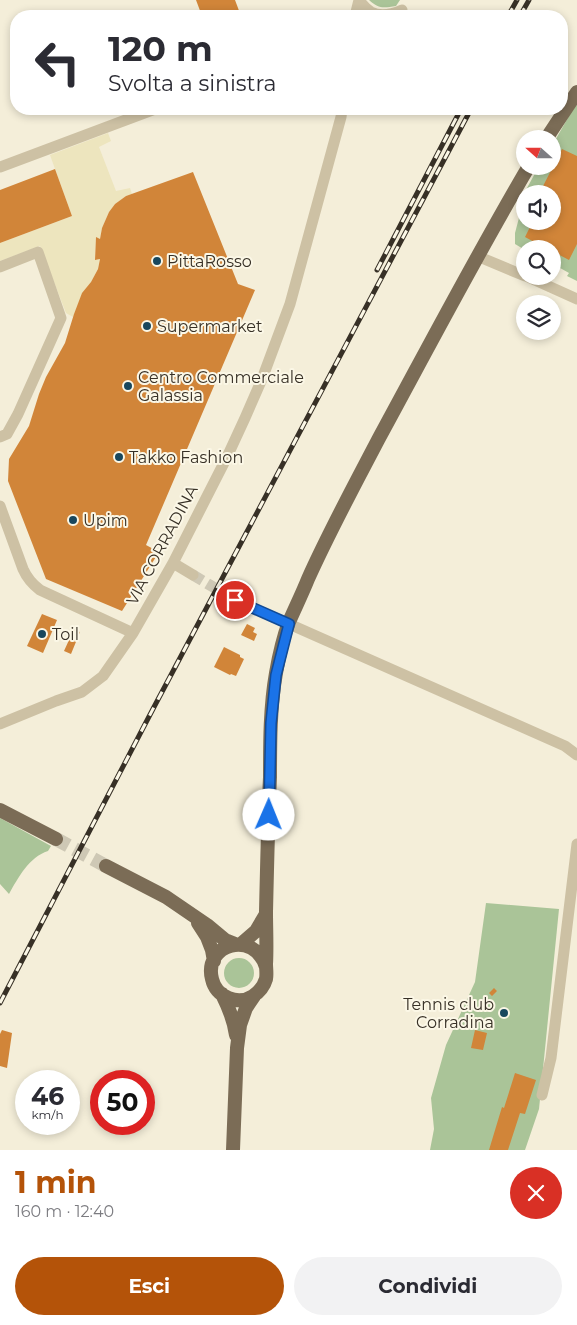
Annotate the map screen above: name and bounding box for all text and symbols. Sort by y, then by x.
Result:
text: 120 m [108,27,213,70]
icon: left [25,30,90,95]
text: Svolta a sinistra [108,70,276,97]
north arrow [516,130,561,175]
map controls [516,130,561,340]
button: sound [516,185,561,230]
button: search [516,240,561,285]
place label: PittaRosso [167,252,252,271]
marker: PittaRosso [151,255,163,267]
button: layers [516,295,561,340]
place label: Supermarket [157,317,263,336]
marker: Supermarket [141,320,153,332]
place label: Centro Commerciale Galassia [138,368,304,405]
marker: Centro Commerciale Galassia [122,380,134,392]
place label: Takko Fashion [129,448,243,467]
marker: Takko Fashion [113,451,125,463]
street label: VIA CORRADINA [122,481,202,608]
place label: Upim [83,511,128,530]
marker: Upim [67,514,79,526]
pin [214,579,256,621]
icon: arrive [221,586,249,614]
place label: Toil [52,625,79,644]
marker: Toil [36,628,48,640]
position arrow [242,788,294,840]
place label: Tennis club Corradina [403,995,494,1032]
marker: Tennis club Corradina [498,1007,510,1019]
speed limit sign: 50 [90,1070,155,1135]
text: 46 [31,1081,64,1111]
text: km/h [31,1107,64,1122]
text: 1 min [15,1164,96,1201]
button: close [510,1167,562,1219]
text: 160 m · 12:40 [15,1202,114,1221]
button: Esci [15,1257,284,1315]
button: Condividi [294,1257,562,1315]

